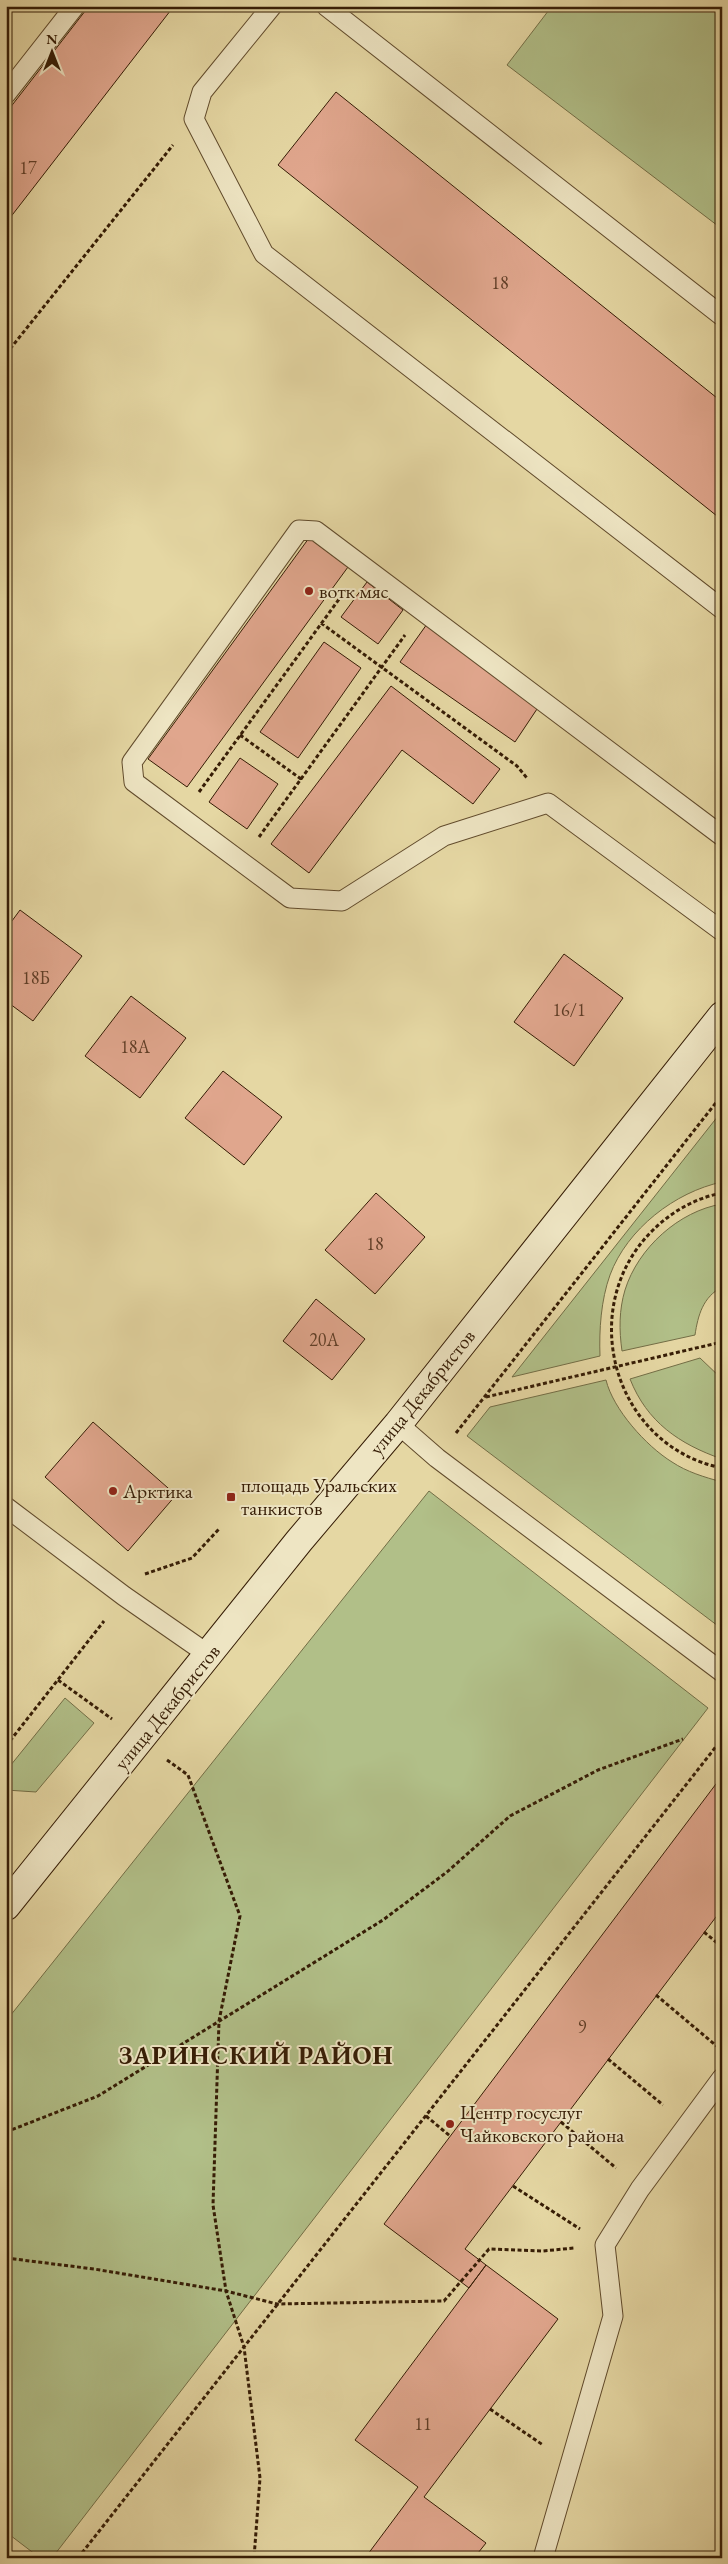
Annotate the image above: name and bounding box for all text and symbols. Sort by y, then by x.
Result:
north arrow [28,28,78,78]
text: N [46,30,58,48]
house number: 17 [19,156,37,179]
house number: 18 [491,271,509,294]
place label: вотк мяс [319,578,389,604]
marker: вотк мяс [303,585,315,597]
house number: 18Б [22,966,50,989]
house number: 16/1 [552,998,586,1021]
house number: 18А [120,1035,150,1058]
house number: 18 [366,1232,384,1255]
street label: улица Декабристов [363,1324,481,1460]
house number: 20А [309,1328,339,1351]
place label: площадь Уральских танкистов [241,1472,397,1521]
place label: Арктика [122,1478,193,1504]
marker: Арктика [107,1485,119,1497]
marker: площадь Уральских танкистов [225,1491,237,1503]
street label: улица Декабристов [108,1639,226,1775]
house number: 9 [578,2015,587,2038]
district label: ЗАРИНСКИЙ РАЙОН [118,2039,394,2071]
place label: Центр госуслуг Чайковского района [460,2099,624,2148]
marker: Центр госуслуг Чайковского района [444,2118,456,2130]
house number: 11 [414,2412,432,2435]

